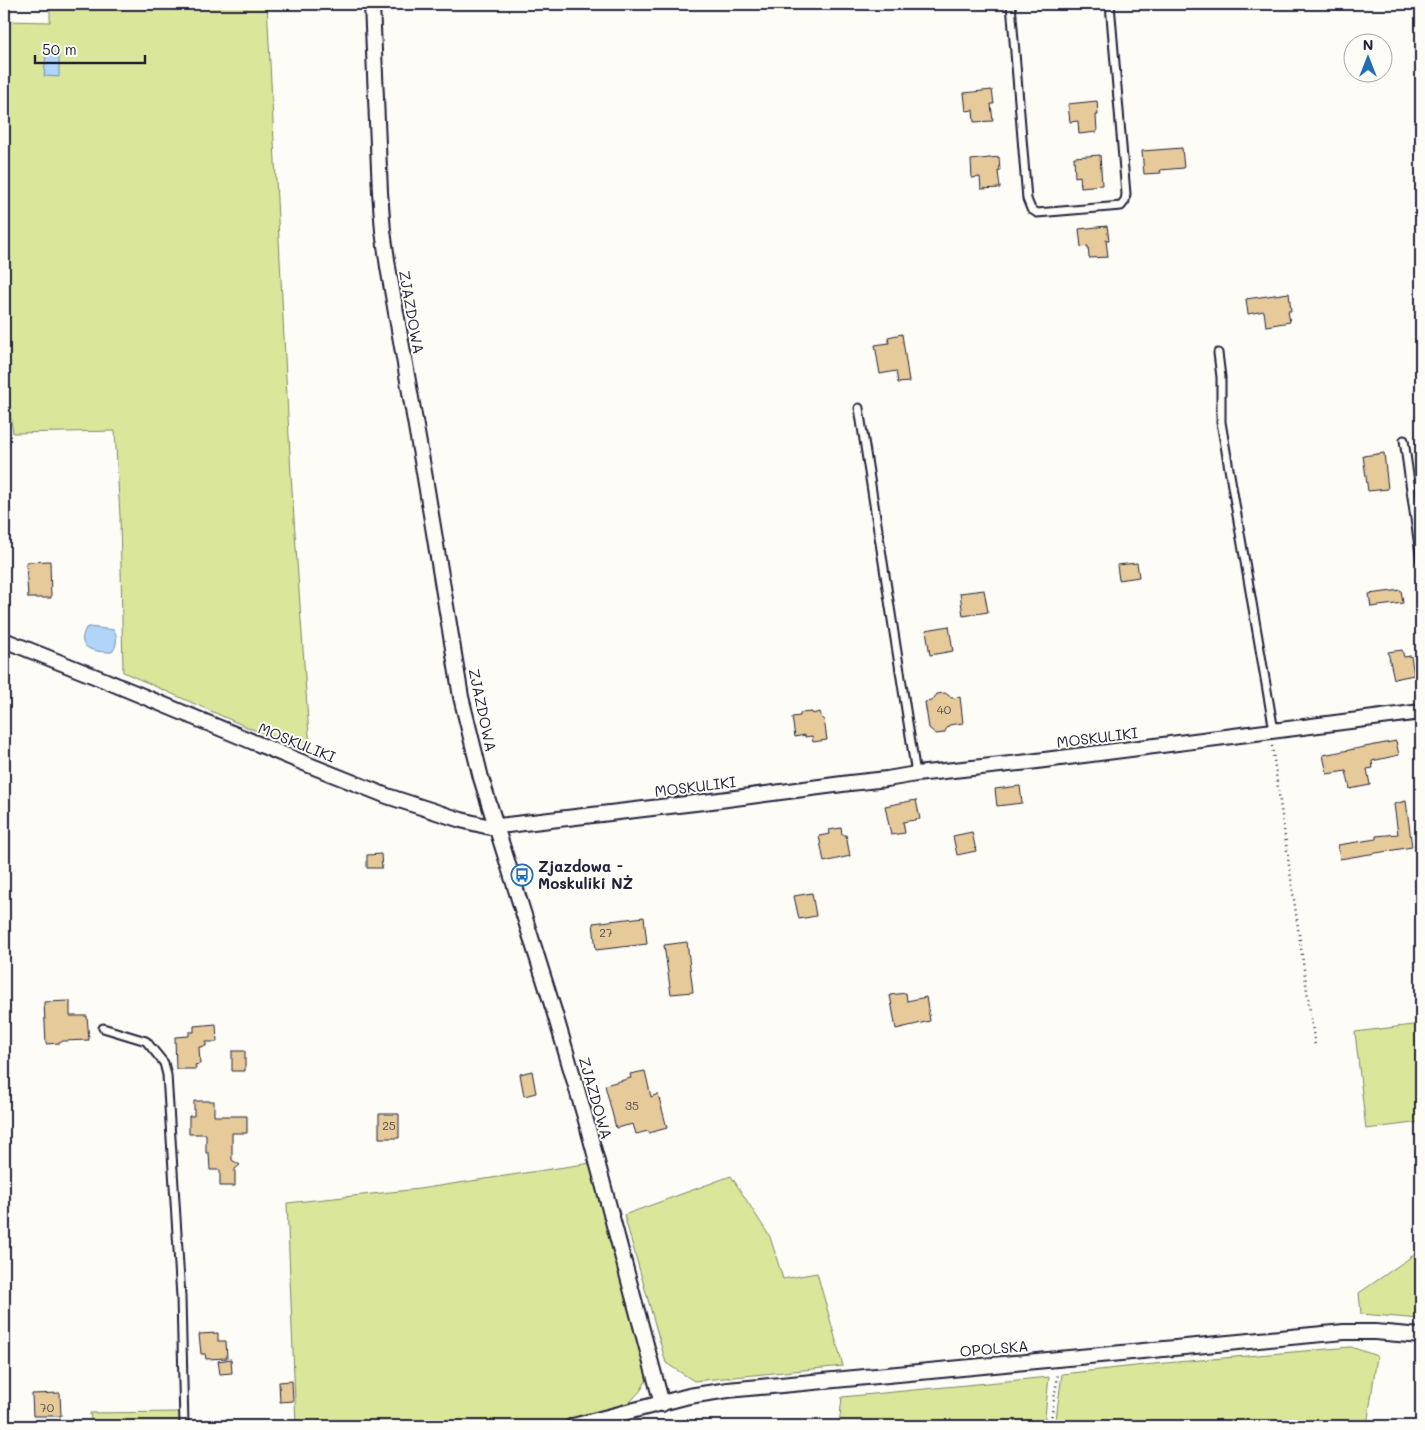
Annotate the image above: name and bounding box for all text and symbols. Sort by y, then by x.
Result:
scale bar [35,32,145,64]
north arrow [1342,32,1392,82]
text: N [1363,35,1373,54]
text: 50 m [42,39,77,59]
street label: ZJAZDOWA [395,269,429,355]
street label: ZJAZDOWA [464,667,502,753]
house number: 40 [937,701,952,717]
street label: MOSKULIKI [255,717,339,767]
street label: MOSKULIKI [1055,722,1139,752]
street label: MOSKULIKI [653,771,737,801]
place label: Zjazdowa - Moskuliki NŻ [538,856,634,893]
bus stop icon: Zjazdowa - Moskuliki NŻ [510,863,534,887]
house number: 27 [599,924,613,940]
street label: ZJAZDOWA [575,1055,617,1141]
house number: 35 [625,1097,639,1113]
house number: 25 [382,1117,396,1133]
street label: OPOLSKA [959,1335,1029,1361]
house number: 70 [40,1399,55,1415]

